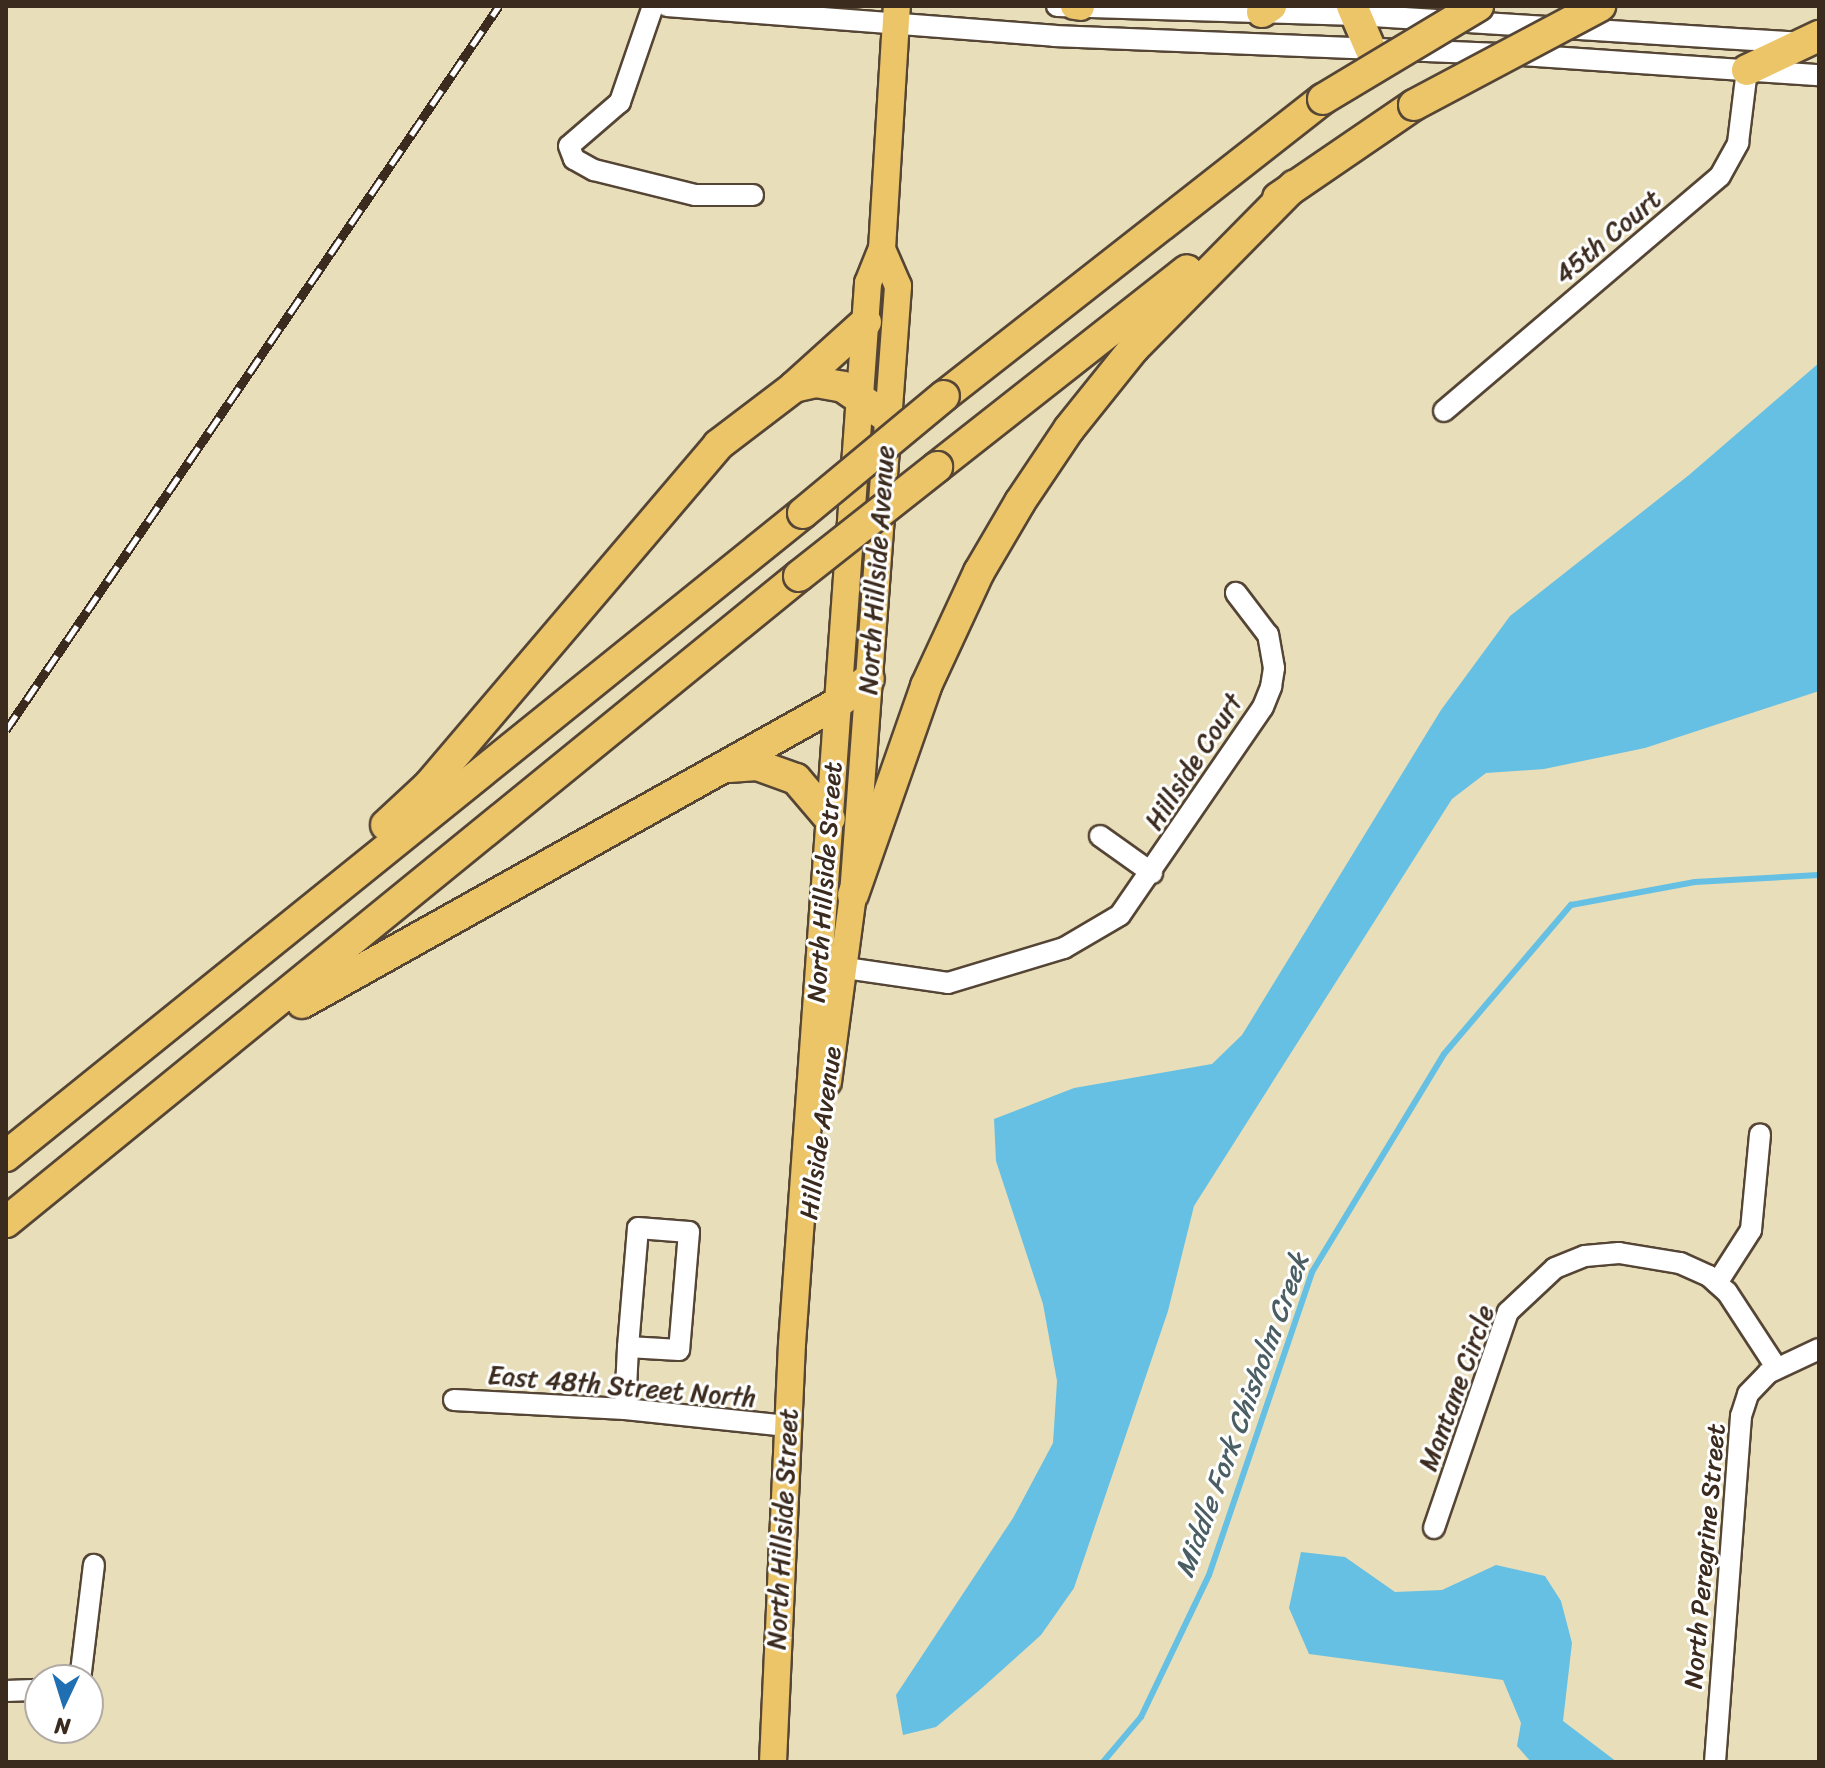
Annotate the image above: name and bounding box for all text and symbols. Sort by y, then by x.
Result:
street label: 45th Court [1548,184,1668,290]
street label: North Hillside Avenue [853,445,901,695]
street label: Hillside Court [1138,688,1250,836]
street label: North Hillside Street [801,761,849,1003]
street label: Hillside Avenue [793,1045,849,1221]
water label: Middle Fork Chisholm Creek [1167,1248,1317,1582]
street label: Mantane Circle [1413,1301,1501,1475]
street label: East 48th Street North [486,1360,758,1414]
street label: North Hillside Street [761,1408,805,1650]
street label: North Peregrine Street [1678,1421,1732,1691]
north arrow [24,1664,104,1744]
text: N [53,1706,71,1746]

